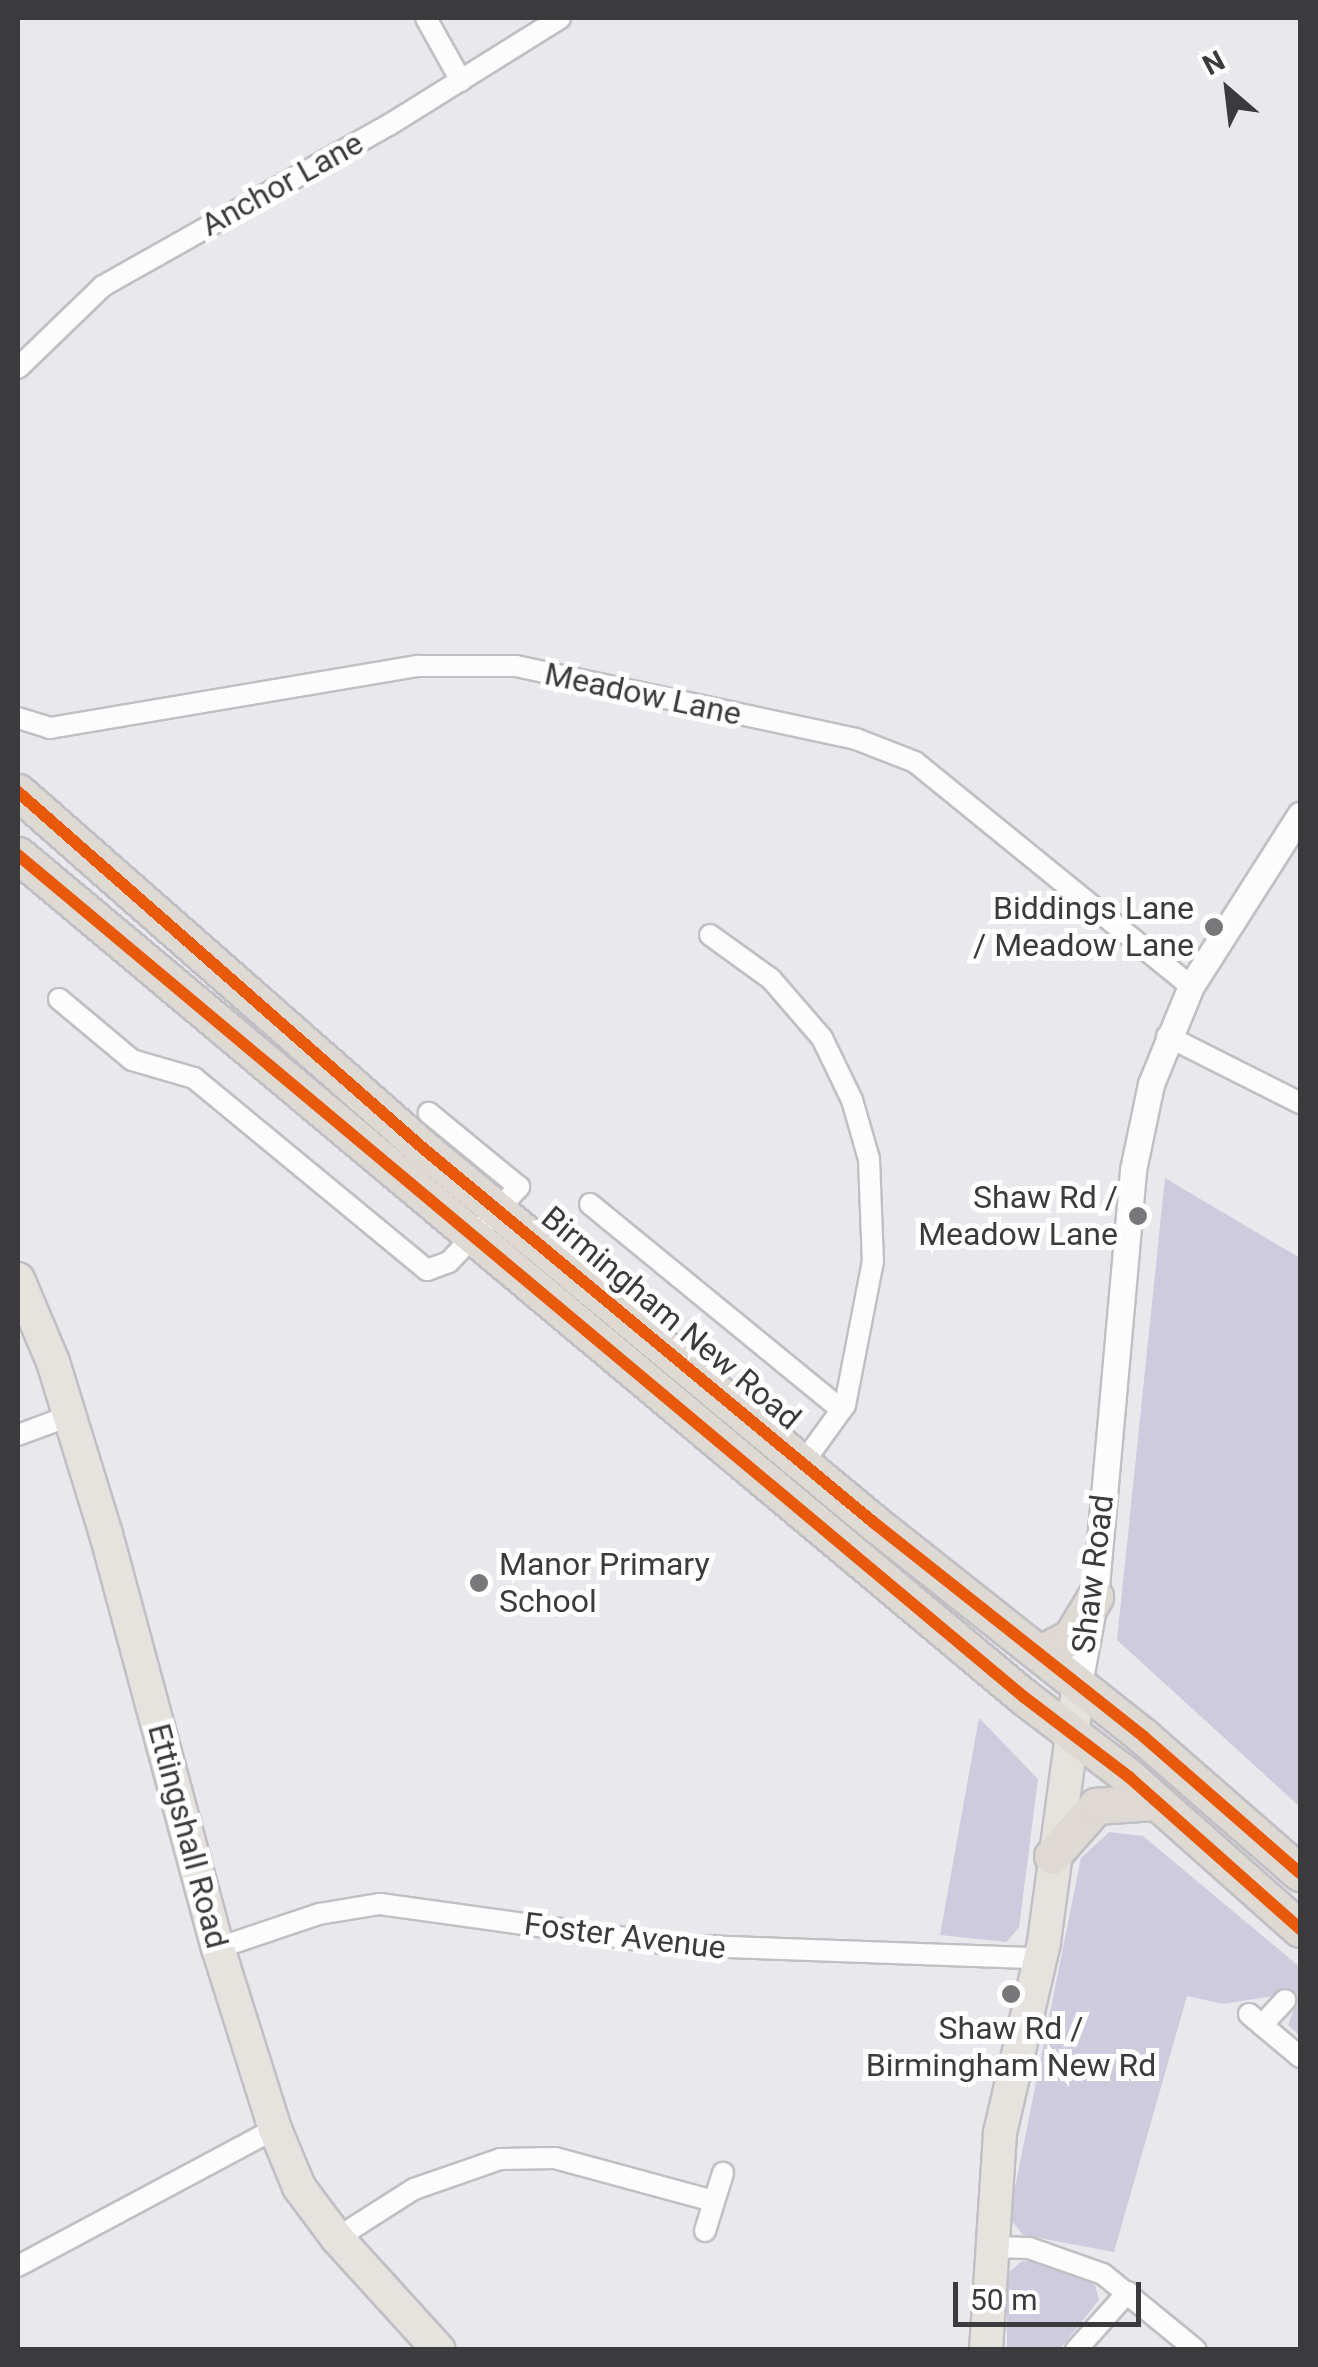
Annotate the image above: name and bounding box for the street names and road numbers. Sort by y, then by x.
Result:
street label: Anchor Lane [194,124,370,244]
street label: Meadow Lane [541,654,745,734]
street label: Birmingham New Road [534,1198,808,1438]
street label: Shaw Road [1064,1493,1122,1655]
street label: Ettingshall Road [140,1719,236,1953]
street label: Foster Avenue [522,1905,728,1967]

